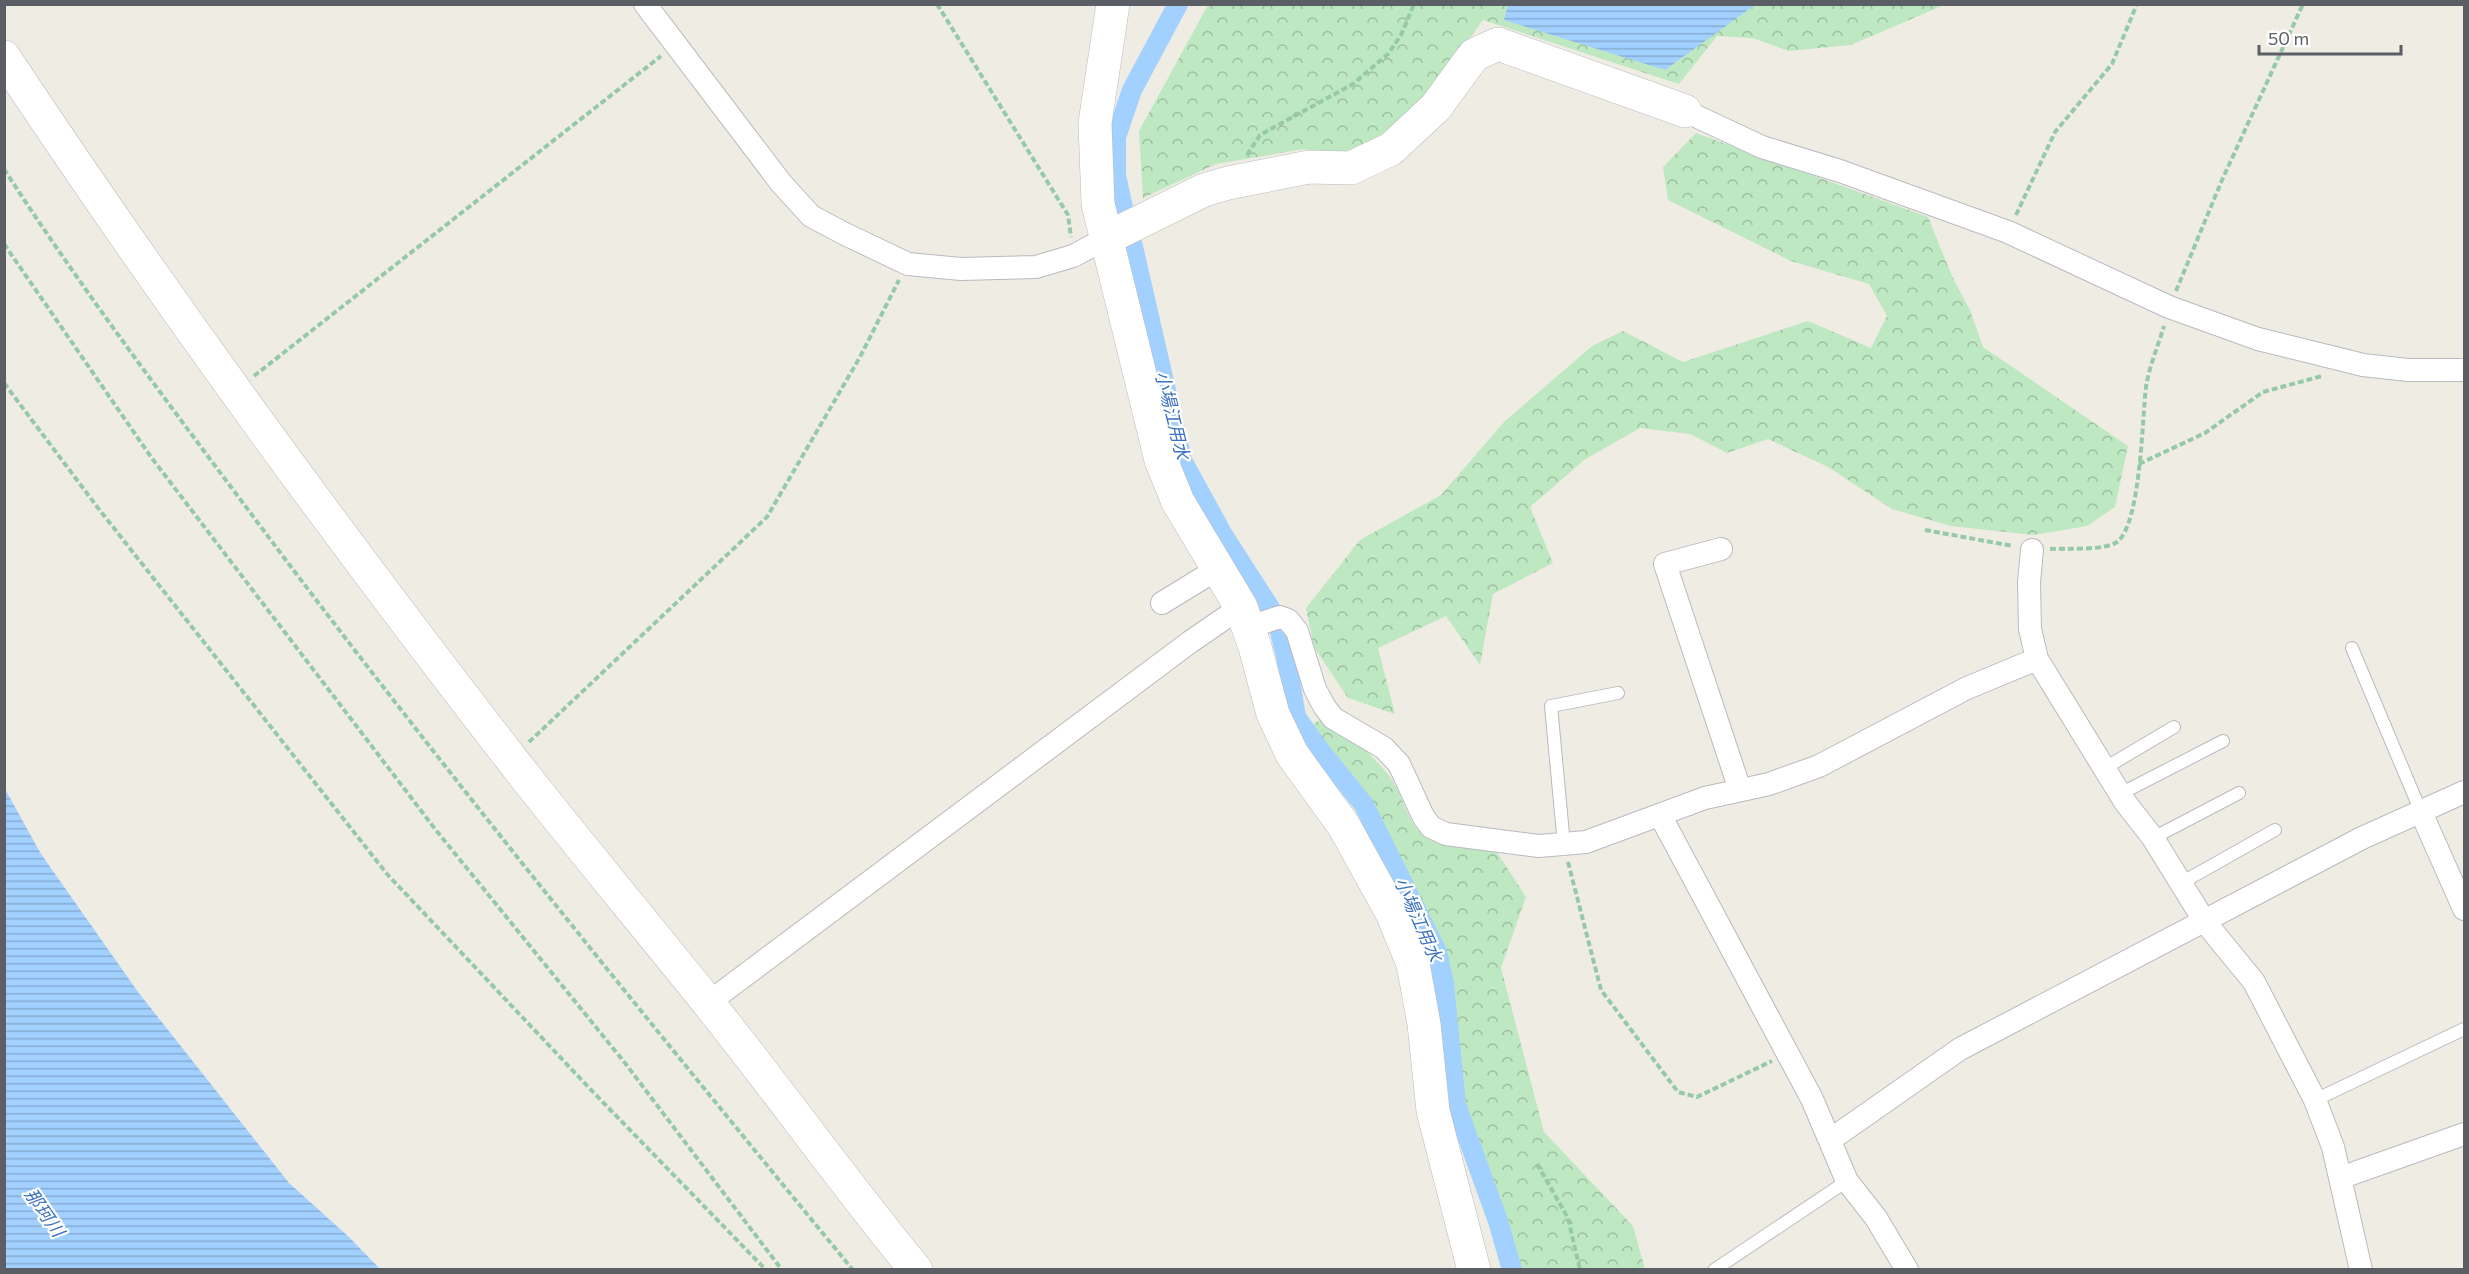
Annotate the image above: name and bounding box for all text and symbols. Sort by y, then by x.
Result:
scale bar [2259,18,2402,56]
text: 50 m [2268,27,2309,49]
water label: 小場江用水 [1151,369,1195,463]
water label: 小場江用水 [1391,873,1448,966]
water label: 那珂川 [21,1184,71,1242]

